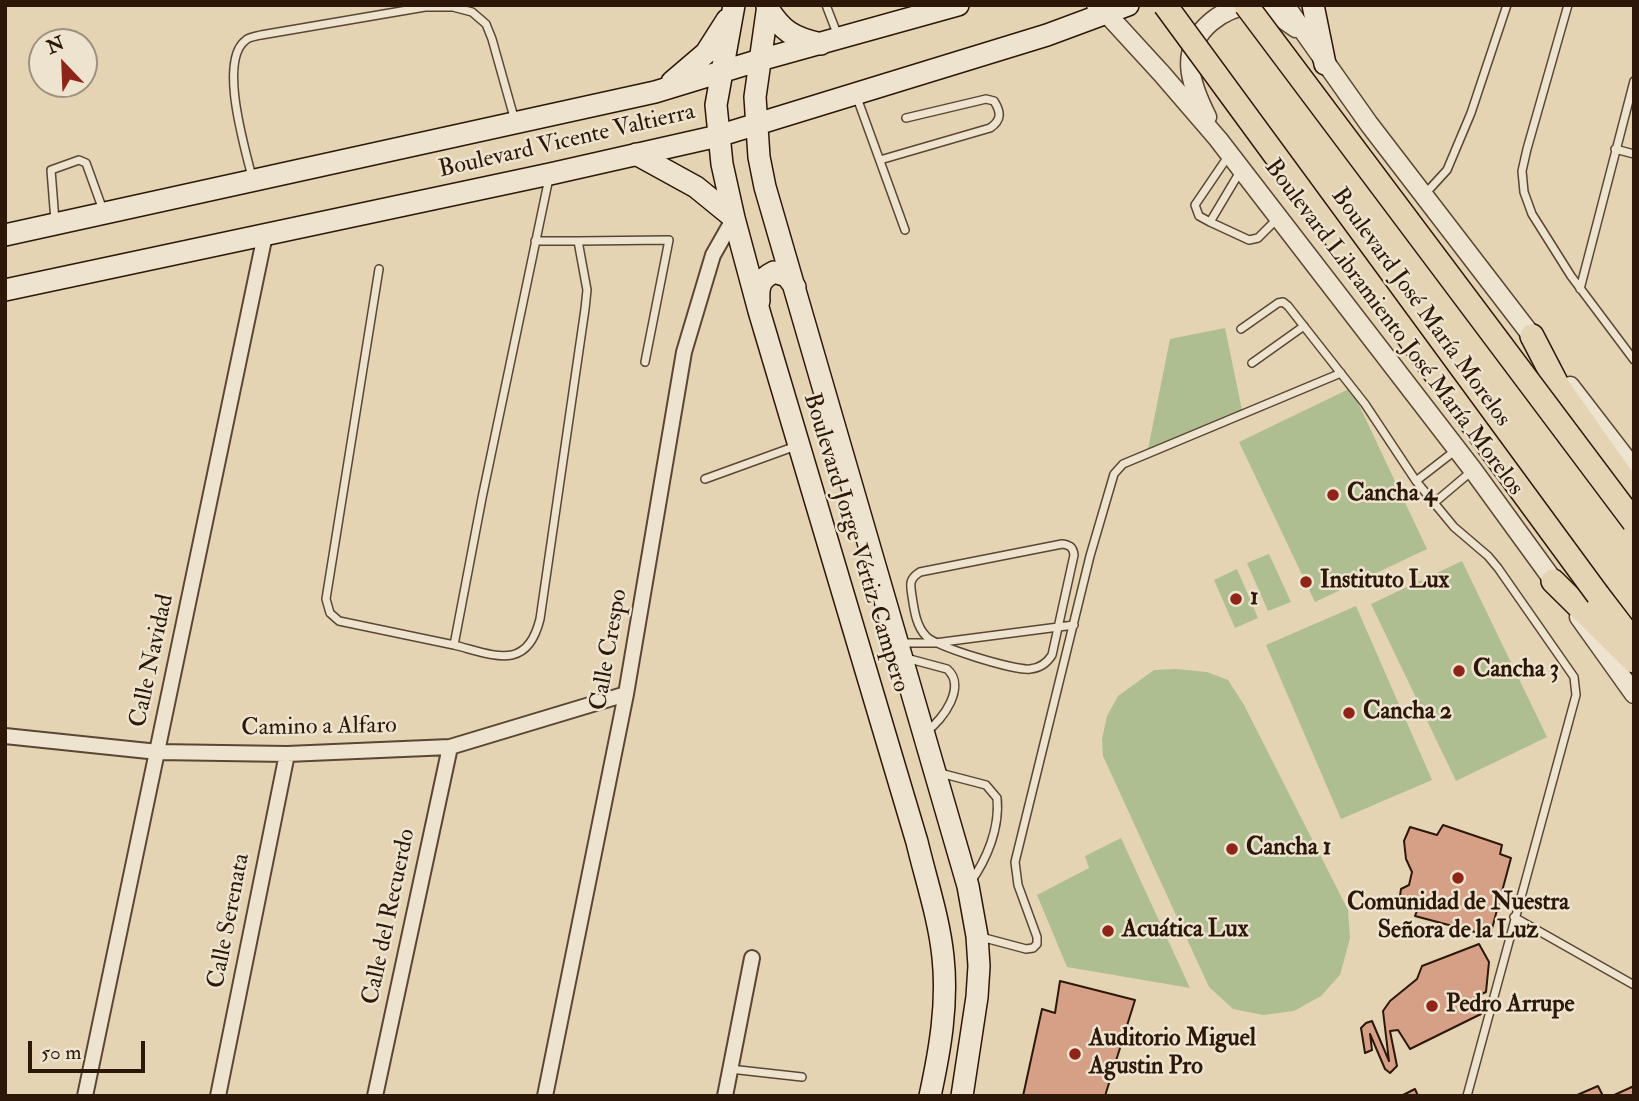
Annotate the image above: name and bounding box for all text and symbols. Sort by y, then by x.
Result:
north arrow [28,28,98,98]
text: N [43,31,68,60]
street label: Boulevard Vicente Valtierra [436,98,698,186]
street label: Boulevard Libramiento José María Morelos [1257,154,1529,502]
street label: Boulevard José María Morelos [1324,183,1516,433]
street label: Boulevard Jorge Vértiz Campero [796,390,914,696]
place label: Cancha 4 [1347,481,1437,509]
marker: Cancha 4 [1325,487,1341,503]
place label: Instituto Lux [1320,568,1449,596]
marker: Instituto Lux [1298,574,1314,590]
place label: 1 [1250,585,1259,613]
street label: Calle Crespo [585,587,635,713]
marker: 1 [1228,591,1244,607]
street label: Calle Navidad [125,592,181,730]
place label: Cancha 3 [1473,657,1559,685]
marker: Cancha 3 [1451,663,1467,679]
place label: Cancha 2 [1363,699,1452,727]
marker: Cancha 2 [1341,705,1357,721]
street label: Camino a Alfaro [241,712,397,744]
street label: Calle del Recuerdo [357,826,423,1008]
place label: Cancha 1 [1246,835,1331,863]
marker: Cancha 1 [1224,841,1240,857]
street label: Calle Serenata [203,851,257,991]
marker: Comunidad de Nuestra Señora de la Luz [1450,870,1466,886]
place label: Comunidad de Nuestra Señora de la Luz [1347,890,1569,946]
place label: Acuática Lux [1122,917,1248,945]
marker: Acuática Lux [1100,923,1116,939]
place label: Pedro Arrupe [1446,992,1574,1020]
marker: Pedro Arrupe [1424,998,1440,1014]
place label: Auditorio Miguel Agustin Pro [1089,1026,1256,1082]
scale bar [32,1028,149,1072]
text: 50 m [41,1039,82,1066]
marker: Auditorio Miguel Agustin Pro [1067,1046,1083,1062]

